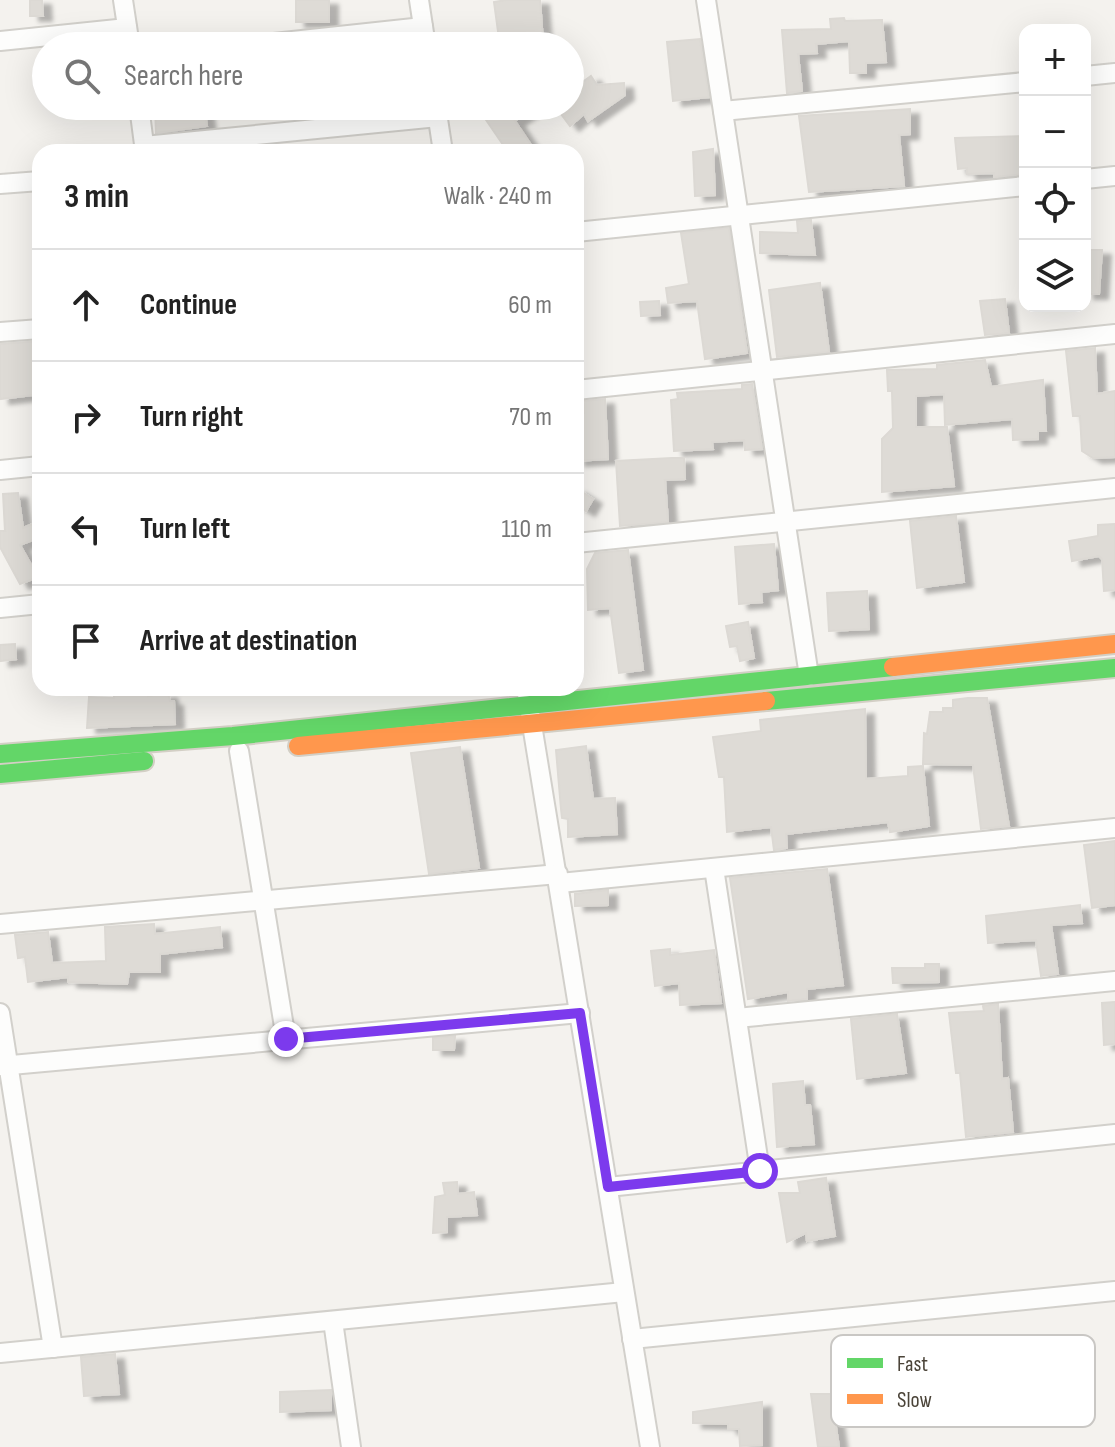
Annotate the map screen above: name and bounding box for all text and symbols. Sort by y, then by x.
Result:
map controls [1019,24,1091,312]
button: + [1019,24,1091,96]
search box [32,32,584,120]
icon: search [60,54,104,98]
text: Search here [124,58,243,94]
button: − [1019,96,1091,168]
button: locate [1019,168,1091,240]
text: 3 min [64,176,129,217]
text: Walk · 240 m [444,181,552,212]
button: layers [1019,240,1091,312]
icon: ahead [64,283,108,327]
text: Continue [140,287,237,323]
text: 60 m [508,290,552,321]
icon: right [64,395,108,439]
text: Turn right [140,399,243,435]
text: 70 m [509,402,552,433]
icon: left [64,507,108,551]
text: Turn left [140,511,230,547]
text: 110 m [501,514,552,545]
icon: arrive [64,619,108,663]
text: Arrive at destination [140,623,357,659]
route end [268,1021,304,1057]
route start [742,1153,778,1189]
legend [831,1335,1095,1427]
text: Fast [897,1351,928,1378]
text: Slow [897,1387,932,1414]

